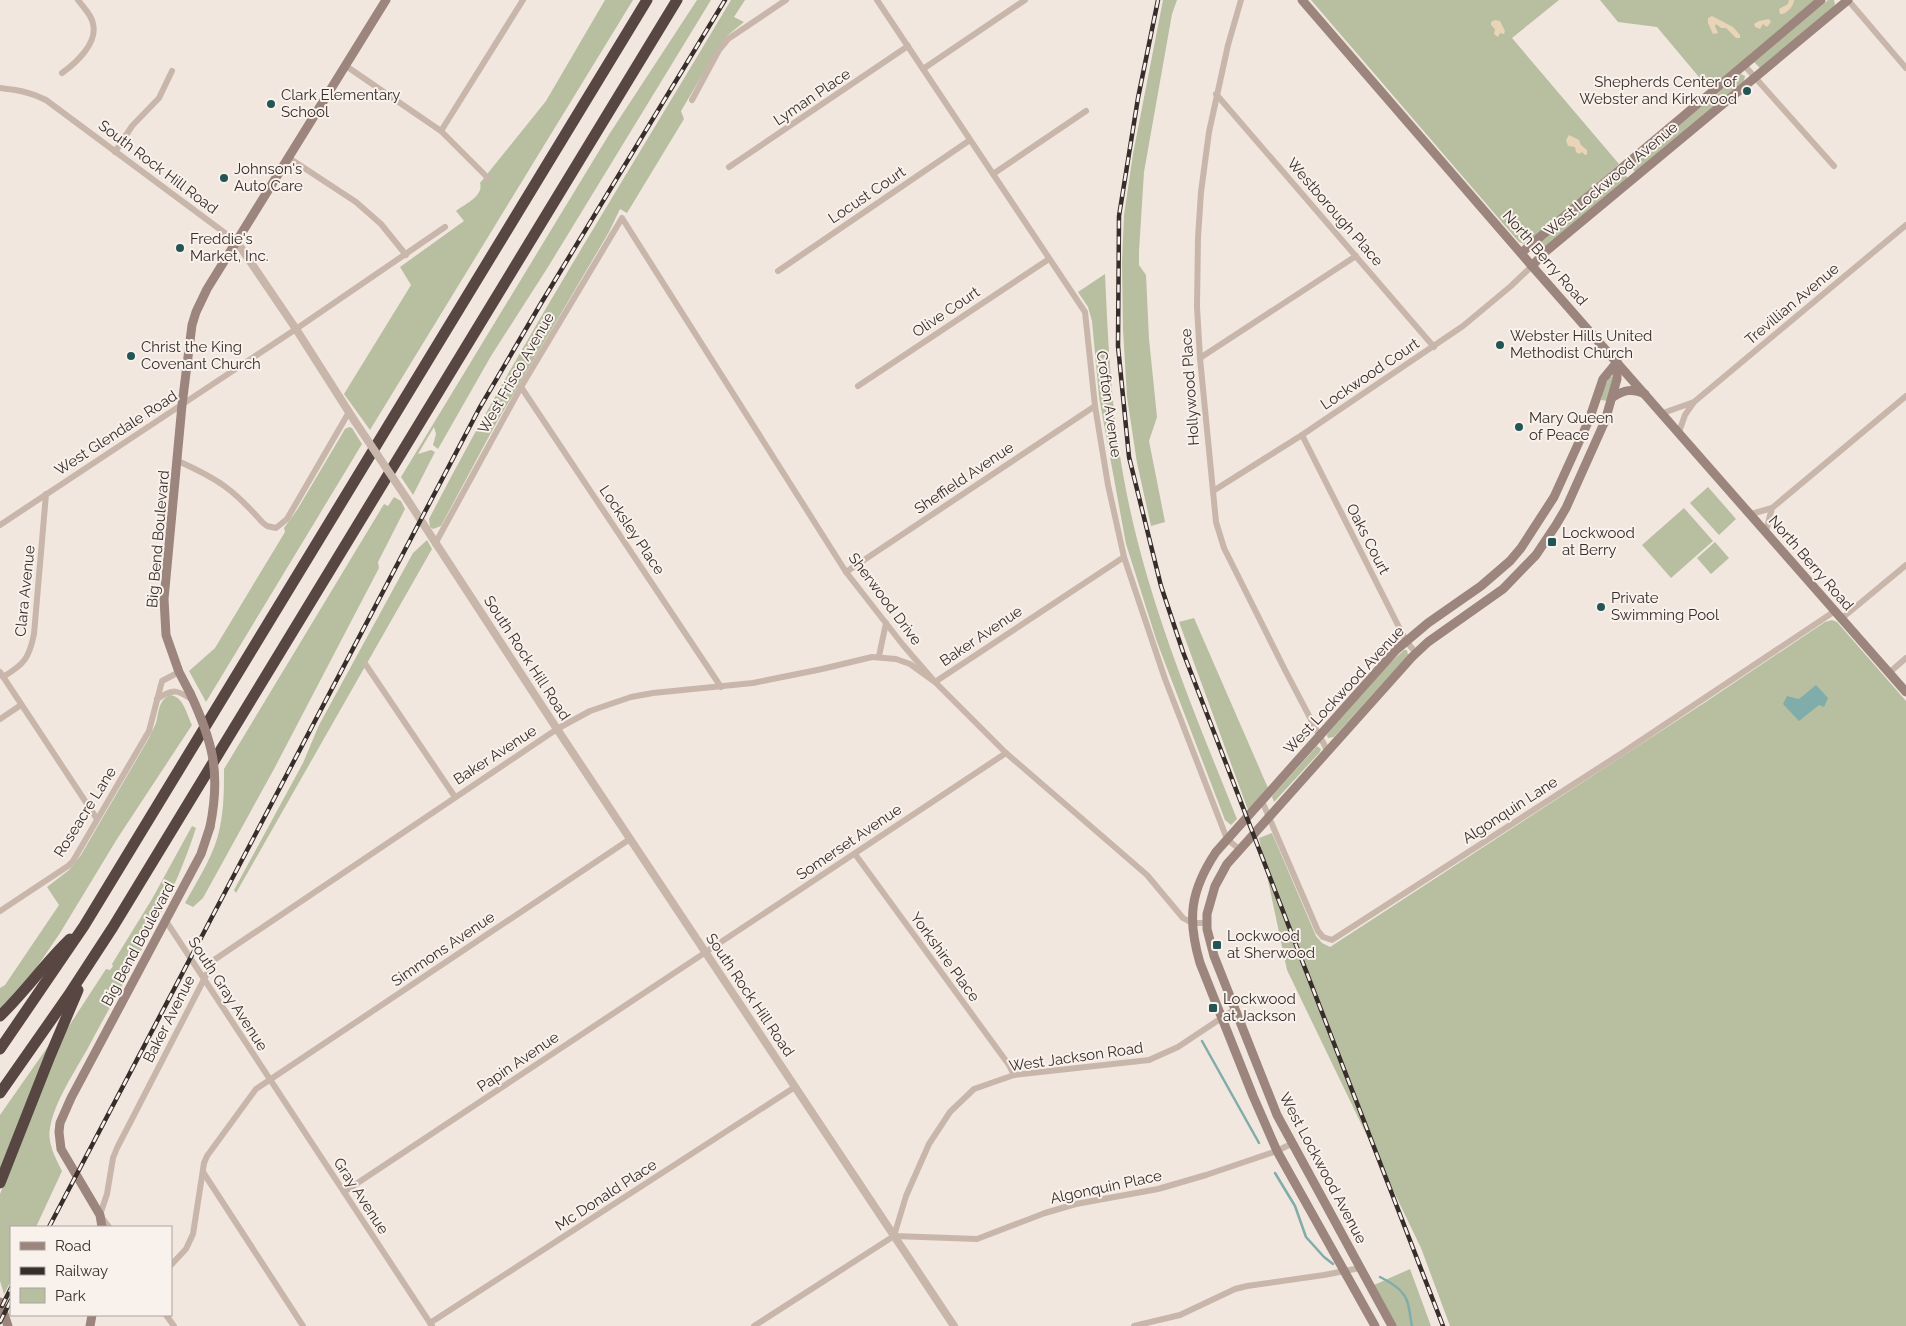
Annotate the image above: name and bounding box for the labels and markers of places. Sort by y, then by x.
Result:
place label: Shepherds Center of Webster and Kirkwood [1579,73,1738,108]
marker: Shepherds Center of Webster and Kirkwood [1741,85,1753,97]
place label: Clark Elementary School [281,86,400,121]
marker: Clark Elementary School [265,98,277,110]
place label: Johnson's Auto Care [234,160,303,195]
marker: Johnson's Auto Care [218,172,230,184]
place label: Freddie's Market, Inc. [190,230,269,265]
marker: Freddie's Market, Inc. [174,242,186,254]
place label: Webster Hills United Methodist Church [1510,327,1652,362]
place label: Christ the King Covenant Church [141,338,261,373]
marker: Webster Hills United Methodist Church [1494,339,1506,351]
marker: Christ the King Covenant Church [125,350,137,362]
place label: Mary Queen of Peace [1529,409,1614,444]
marker: Mary Queen of Peace [1513,421,1525,433]
place label: Lockwood at Berry [1562,524,1635,559]
marker: Lockwood at Berry [1546,536,1558,548]
place label: Private Swimming Pool [1611,589,1720,624]
marker: Private Swimming Pool [1595,601,1607,613]
place label: Lockwood at Sherwood [1227,927,1315,962]
marker: Lockwood at Sherwood [1211,939,1223,951]
place label: Lockwood at Jackson [1223,990,1296,1025]
marker: Lockwood at Jackson [1207,1002,1219,1014]

